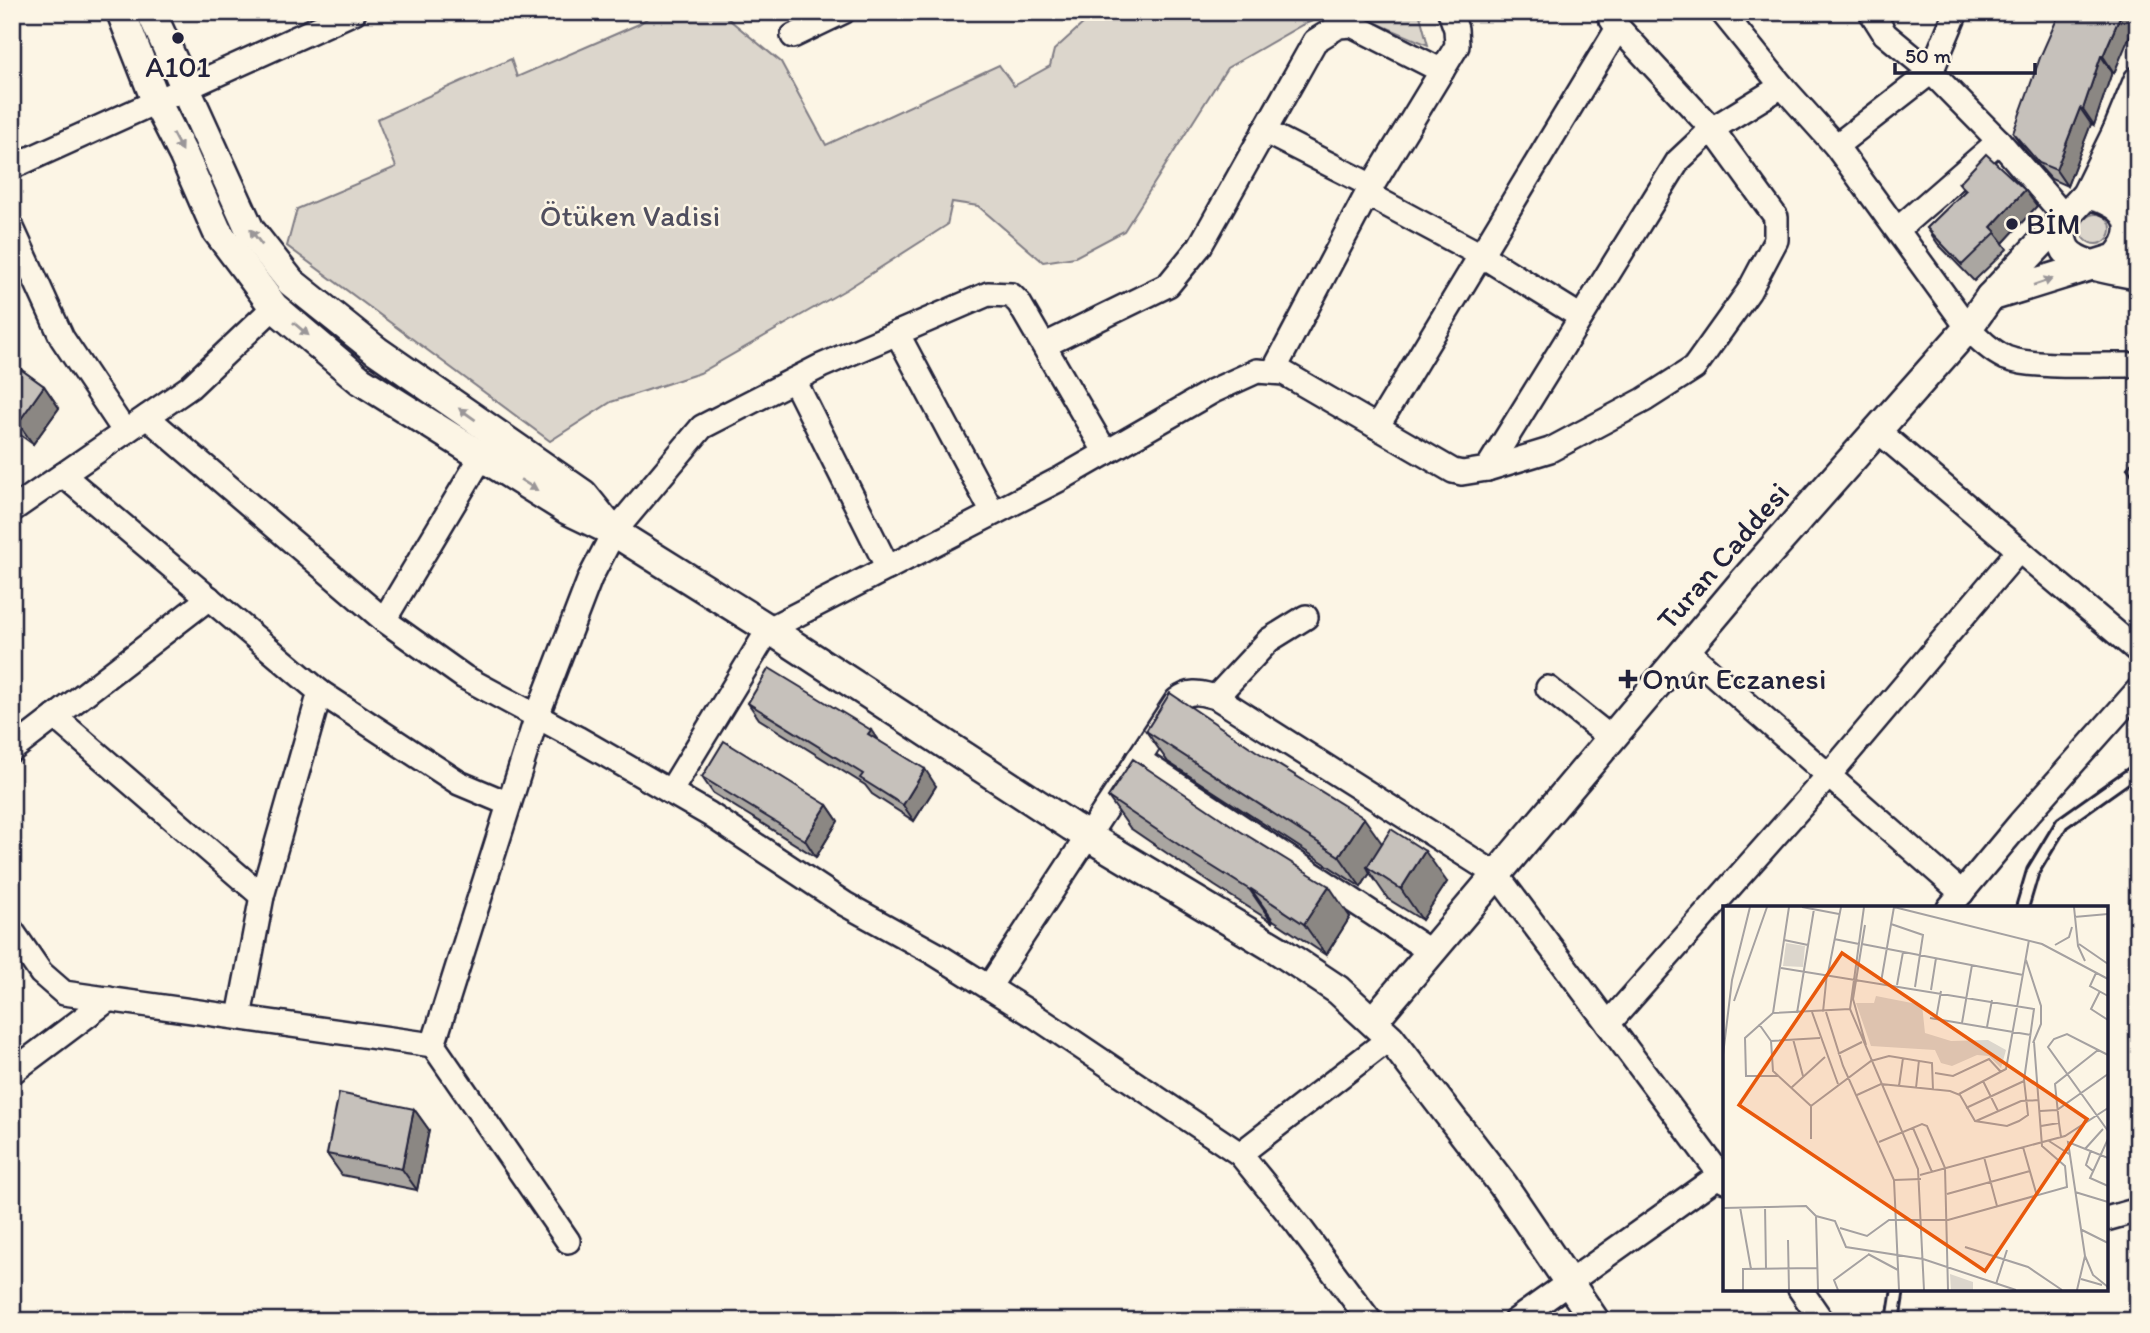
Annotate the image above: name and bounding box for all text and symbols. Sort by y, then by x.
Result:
marker: A101 [170,30,186,46]
scale bar [1895,32,2035,76]
text: 50 m [1905,43,1952,68]
place label: A101 [145,48,211,85]
one-way arrow [172,132,183,152]
park label: Ötüken Vadisi [540,197,720,234]
place label: BİM [2026,205,2081,242]
marker: BİM [2004,216,2020,232]
one-way arrow [250,228,264,246]
one-way arrow [2032,276,2053,287]
one-way arrow [292,321,310,337]
one-way arrow [458,407,476,421]
street label: Turan Caddesi [1648,474,1797,637]
one-way arrow [519,479,538,492]
place label: Onur Eczanesi [1642,660,1827,697]
marker: Onur Eczanesi [1620,671,1636,687]
inset map [1723,906,2108,1291]

